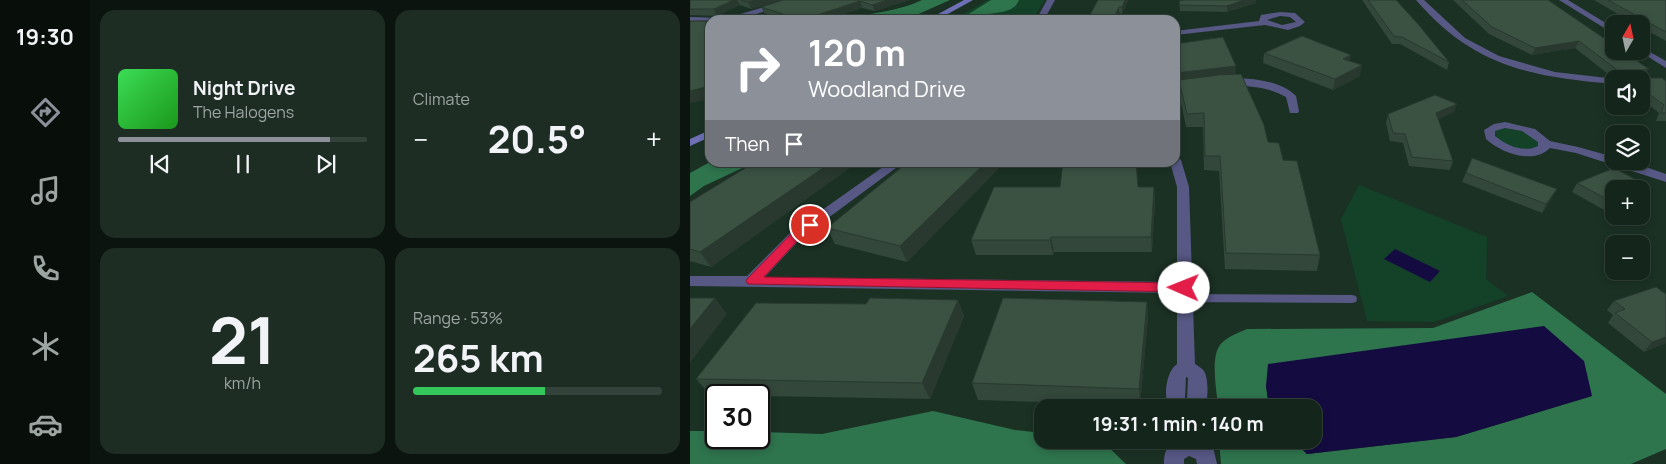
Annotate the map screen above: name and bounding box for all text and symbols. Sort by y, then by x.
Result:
north arrow [1605,15,1650,60]
map controls [1605,15,1650,280]
text: 19:30 [16,22,74,52]
text: 120 m [808,29,906,77]
icon: right [725,35,790,100]
button: sound [1605,70,1650,115]
text: Woodland Drive [808,74,966,104]
text: Night Drive [193,75,295,101]
text: Climate [413,88,470,110]
icon: directions [28,95,63,130]
text: The Halogens [193,101,294,123]
text: 20.5° [488,112,586,164]
text: − [413,120,428,158]
text: + [646,120,662,158]
button: layers [1605,125,1650,170]
icon: arrive [780,130,808,158]
text: Then [725,131,770,157]
icon: previous [146,150,174,178]
icon: pause [229,150,257,178]
icon: next [312,150,340,178]
icon: music [28,173,63,208]
button: + [1605,180,1650,225]
pin [789,204,831,246]
icon: arrive [796,211,824,239]
button: − [1605,235,1650,280]
icon: phone [28,251,63,286]
position arrow [1157,261,1209,313]
text: 21 [209,295,276,384]
text: Range · 53% [413,307,503,329]
icon: climate [28,329,63,364]
text: 265 km [413,331,544,383]
text: km/h [224,372,261,394]
speed limit sign: 30 [705,384,770,449]
icon: car [28,407,63,442]
text: 19:31 · 1 min · 140 m [1092,411,1264,437]

